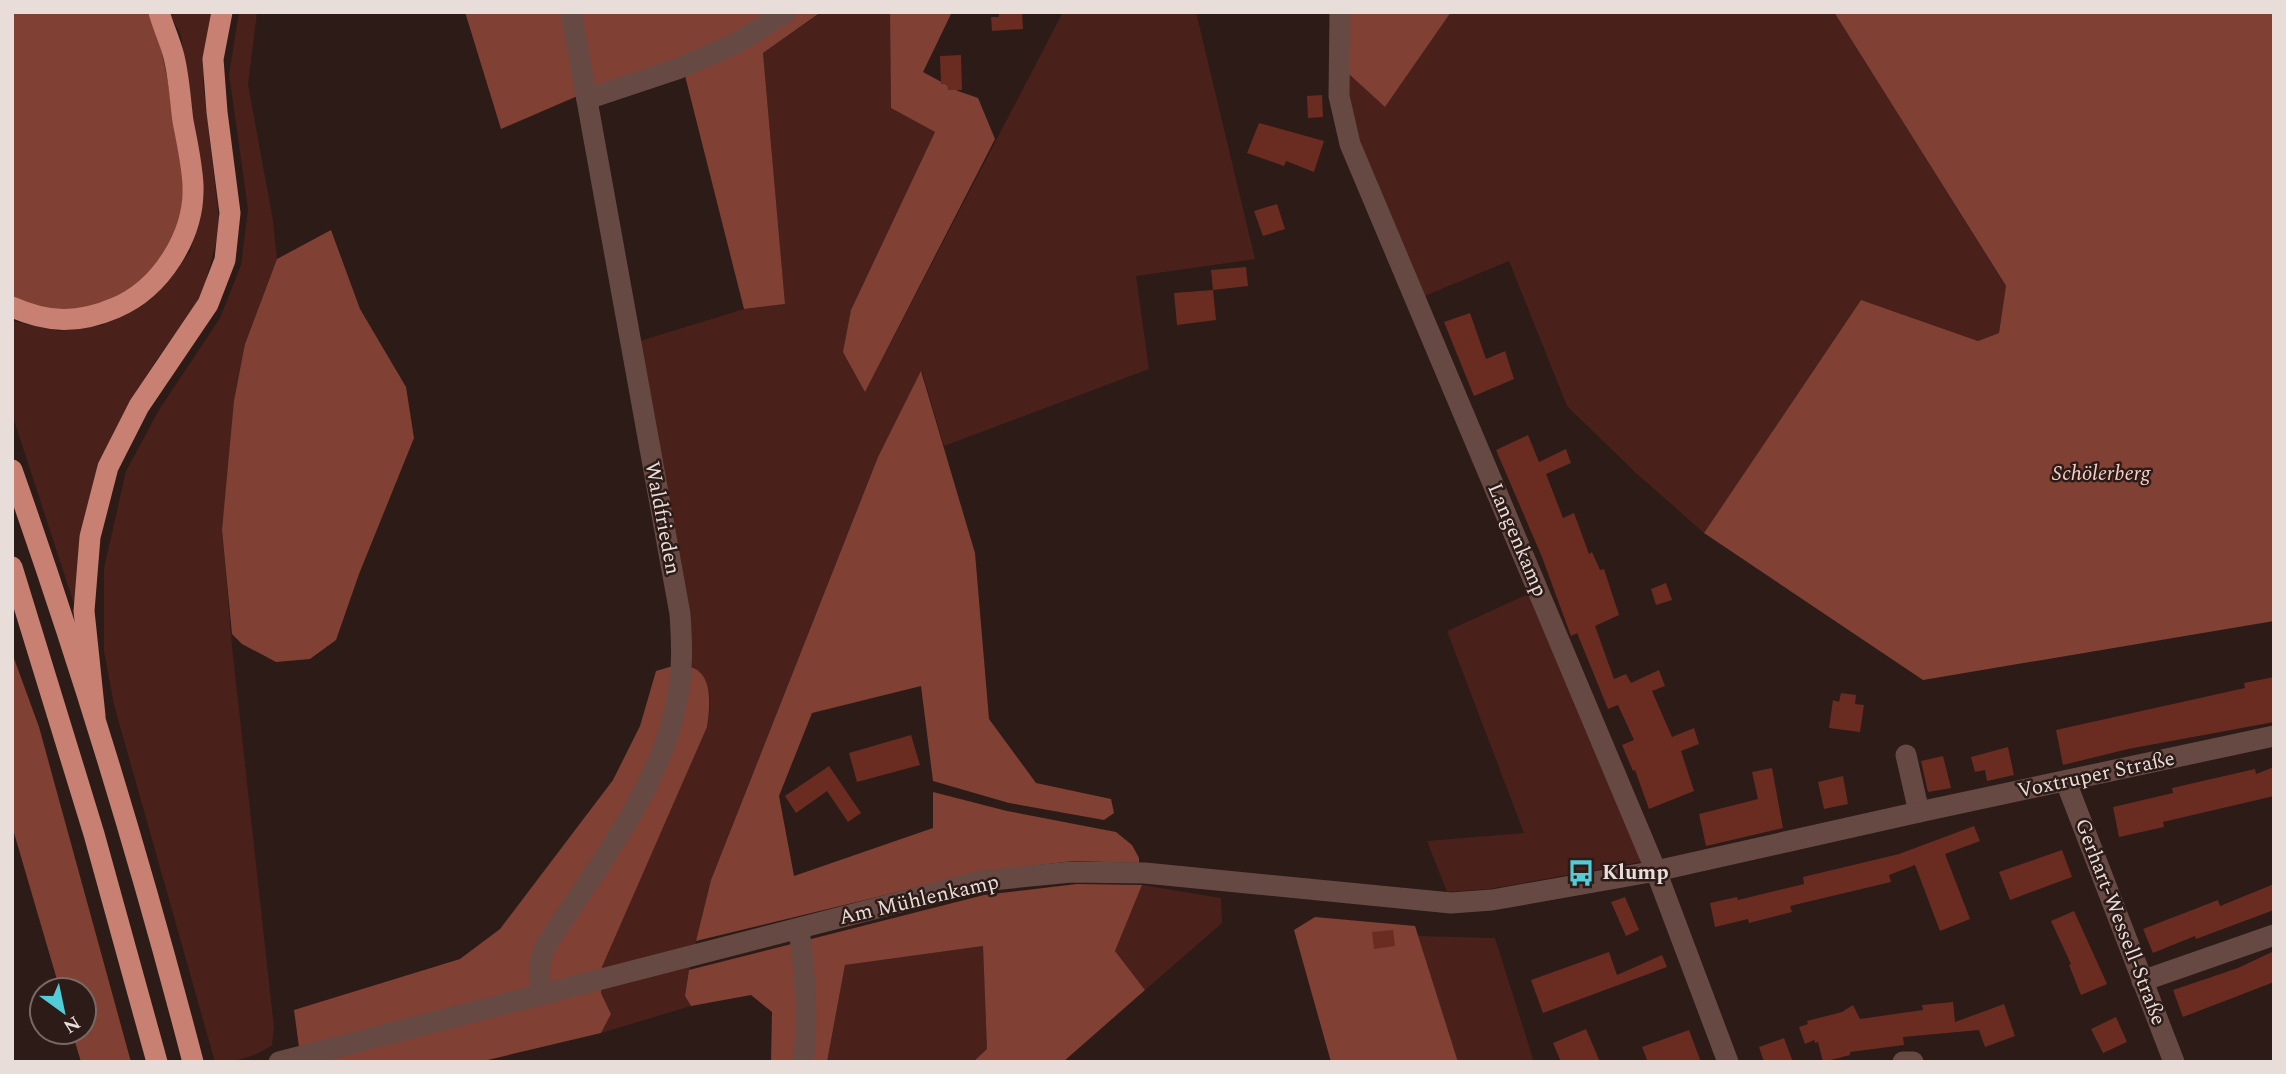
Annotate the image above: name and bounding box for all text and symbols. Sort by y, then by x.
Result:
park label: Schölerberg [2052,458,2151,490]
street label: Waldfrieden [635,459,689,577]
street label: Langenkamp [1479,478,1555,602]
street label: Voxtruper Straße [2014,743,2178,807]
street label: Gerhart-Wessell-Straße [2066,814,2174,1030]
place label: Klump [1602,857,1669,889]
bus stop icon: Klump [1566,858,1596,888]
street label: Am Mühlenkamp [836,866,1002,934]
north arrow [28,976,98,1046]
text: N [57,1008,86,1040]

